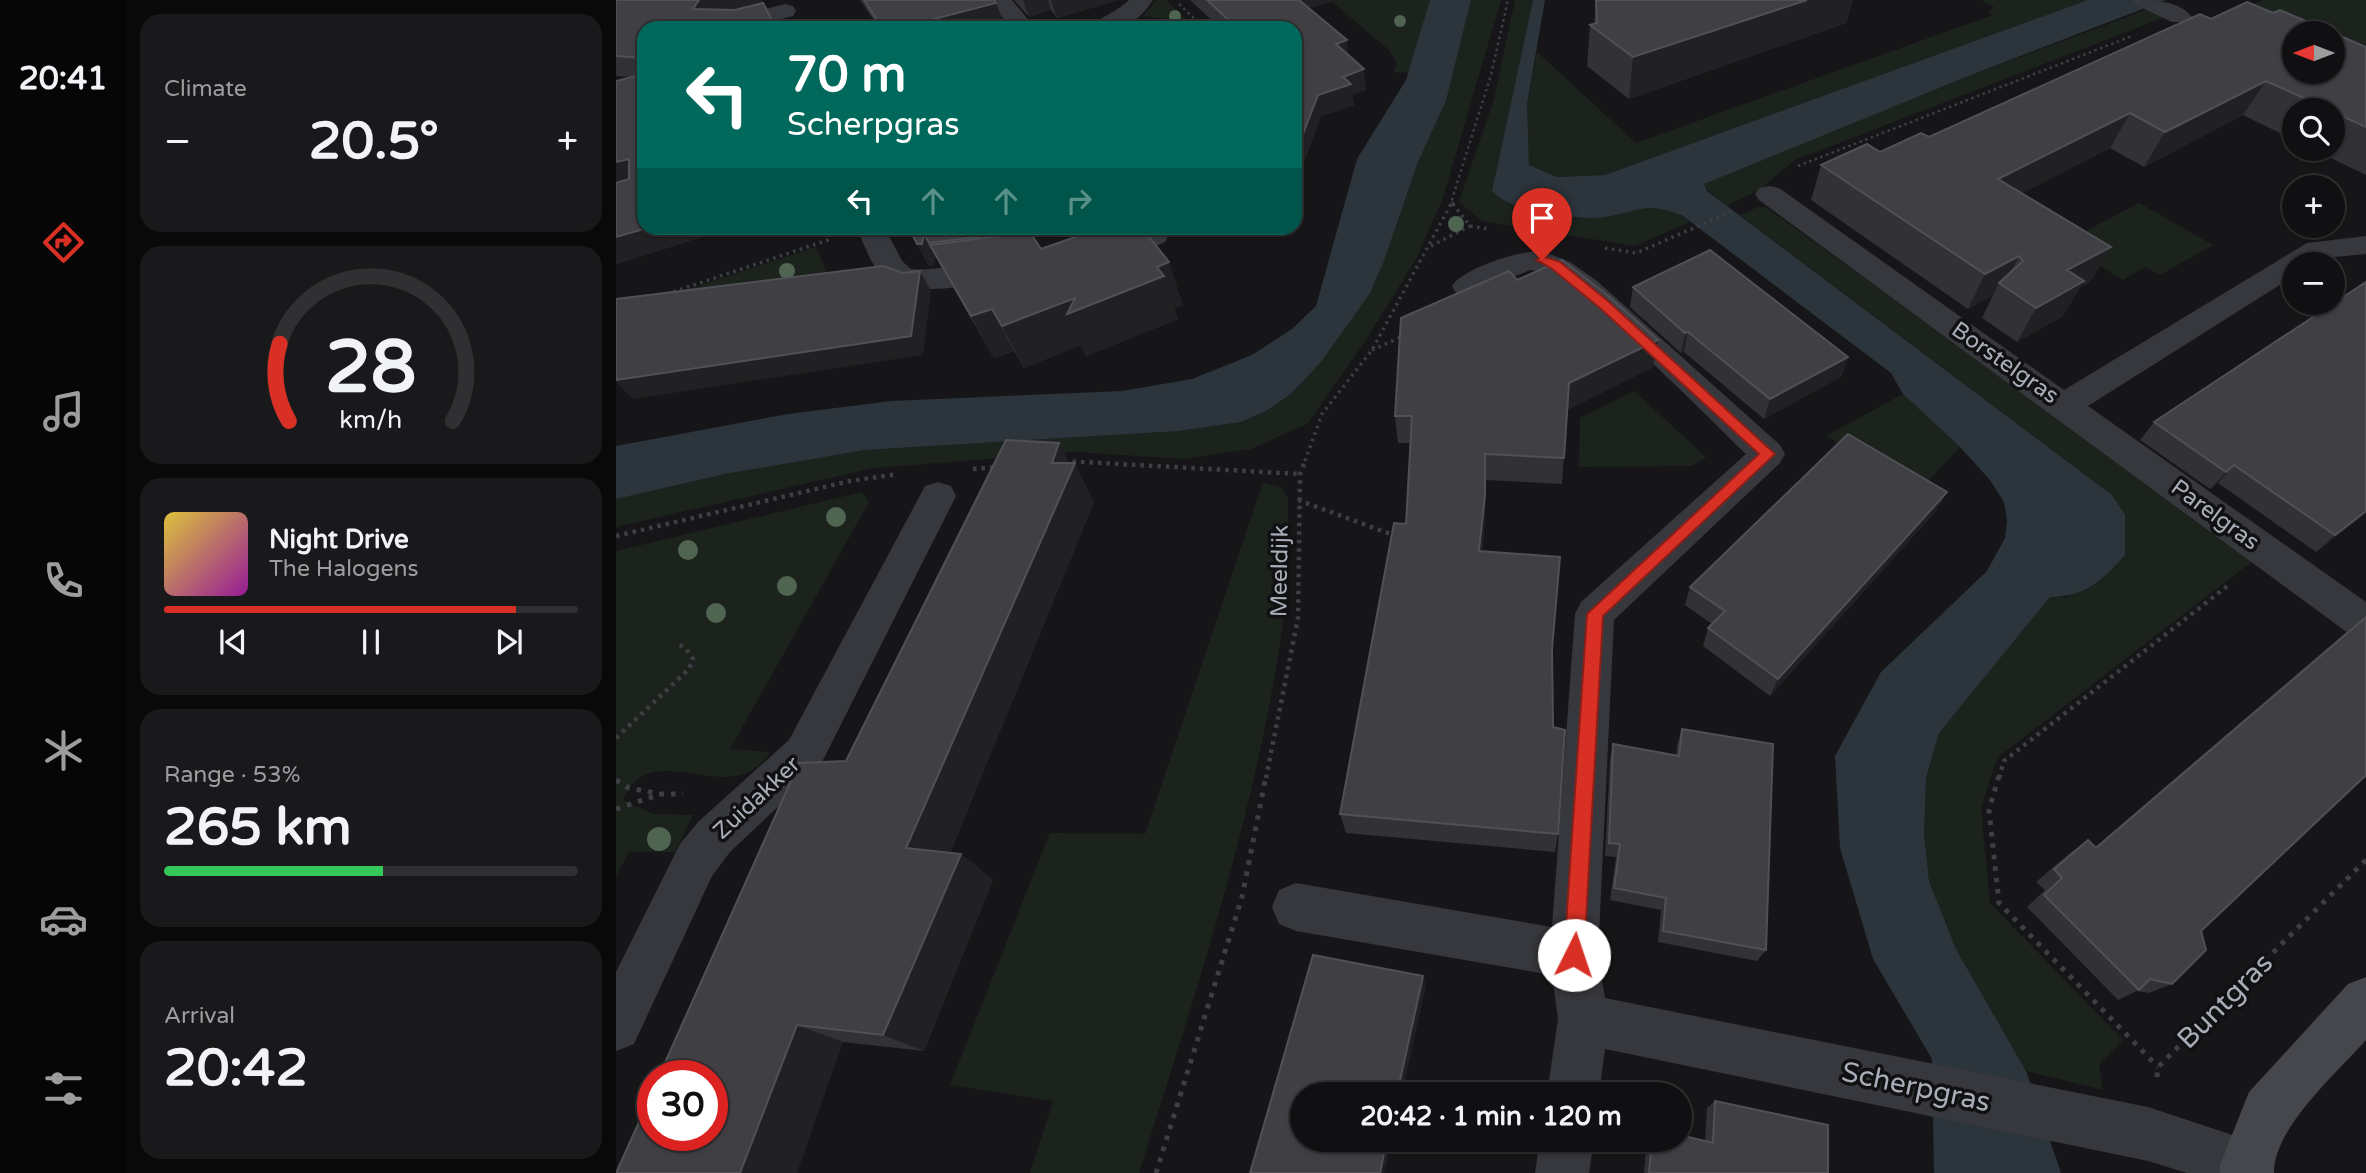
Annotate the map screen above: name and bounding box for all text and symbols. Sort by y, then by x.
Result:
north arrow [2282,21,2345,84]
map controls [2282,21,2345,315]
text: 70 m [787,46,906,105]
icon: left [672,49,763,140]
text: 20:41 [19,60,107,98]
text: Climate [164,75,247,103]
button: search [2282,98,2345,161]
text: Scherpgras [787,106,960,144]
text: 20.5° [309,110,439,173]
text: − [164,119,191,165]
text: + [557,119,578,165]
button: + [2282,175,2345,238]
icon: left [841,182,879,220]
icon: ahead [914,182,952,220]
icon: ahead [987,182,1025,220]
icon: right [1060,182,1098,220]
pin [1512,188,1572,260]
icon: arrive [1523,199,1561,237]
icon: directions [39,218,88,267]
button: − [2282,252,2345,315]
street label: Borstelgras [1946,316,2064,410]
text: 28 [325,324,417,412]
icon: music [39,387,88,436]
text: km/h [340,404,402,434]
street label: Parelgras [2165,474,2265,556]
text: Night Drive [269,524,409,555]
street label: Meeldijk [1265,525,1295,617]
text: The Halogens [269,555,418,583]
icon: phone [39,556,88,605]
icon: previous [214,623,252,661]
icon: pause [352,623,390,661]
icon: next [490,623,528,661]
icon: climate [39,726,88,775]
street label: Zuidakker [708,751,806,845]
text: Range · 53% [164,761,300,789]
text: 265 km [164,796,352,859]
icon: car [39,895,88,944]
position arrow [1537,918,1611,992]
street label: Buntgras [2170,946,2280,1056]
text: Arrival [164,1002,235,1030]
text: 20:42 [164,1037,308,1100]
street label: Scherpgras [1839,1055,1993,1119]
speed limit sign: 30 [637,1060,728,1151]
icon: filters [39,1064,88,1113]
text: 20:42 · 1 min · 120 m [1360,1101,1622,1132]

